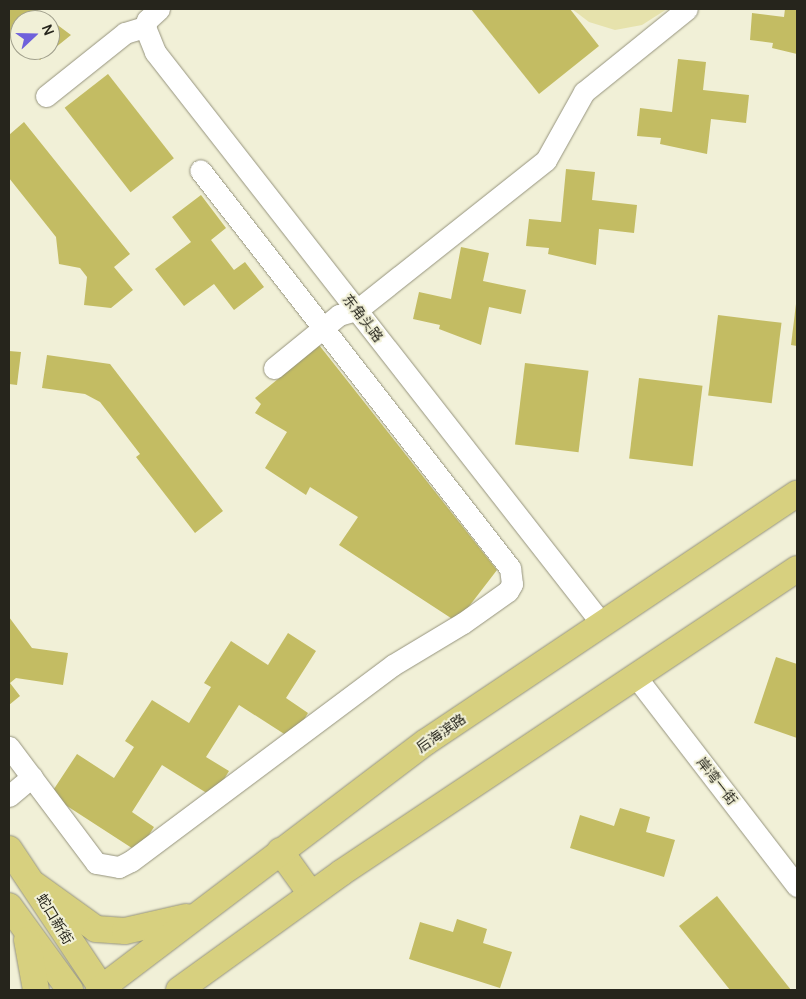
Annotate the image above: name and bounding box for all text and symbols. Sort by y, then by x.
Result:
north arrow [10,10,60,60]
text: N [38,22,59,38]
street label: 东角头路 [339,291,387,345]
street label: 后海滨路 [413,710,469,756]
street label: 岸湾一街 [693,754,741,808]
street label: 蛇口新街 [33,891,77,947]

